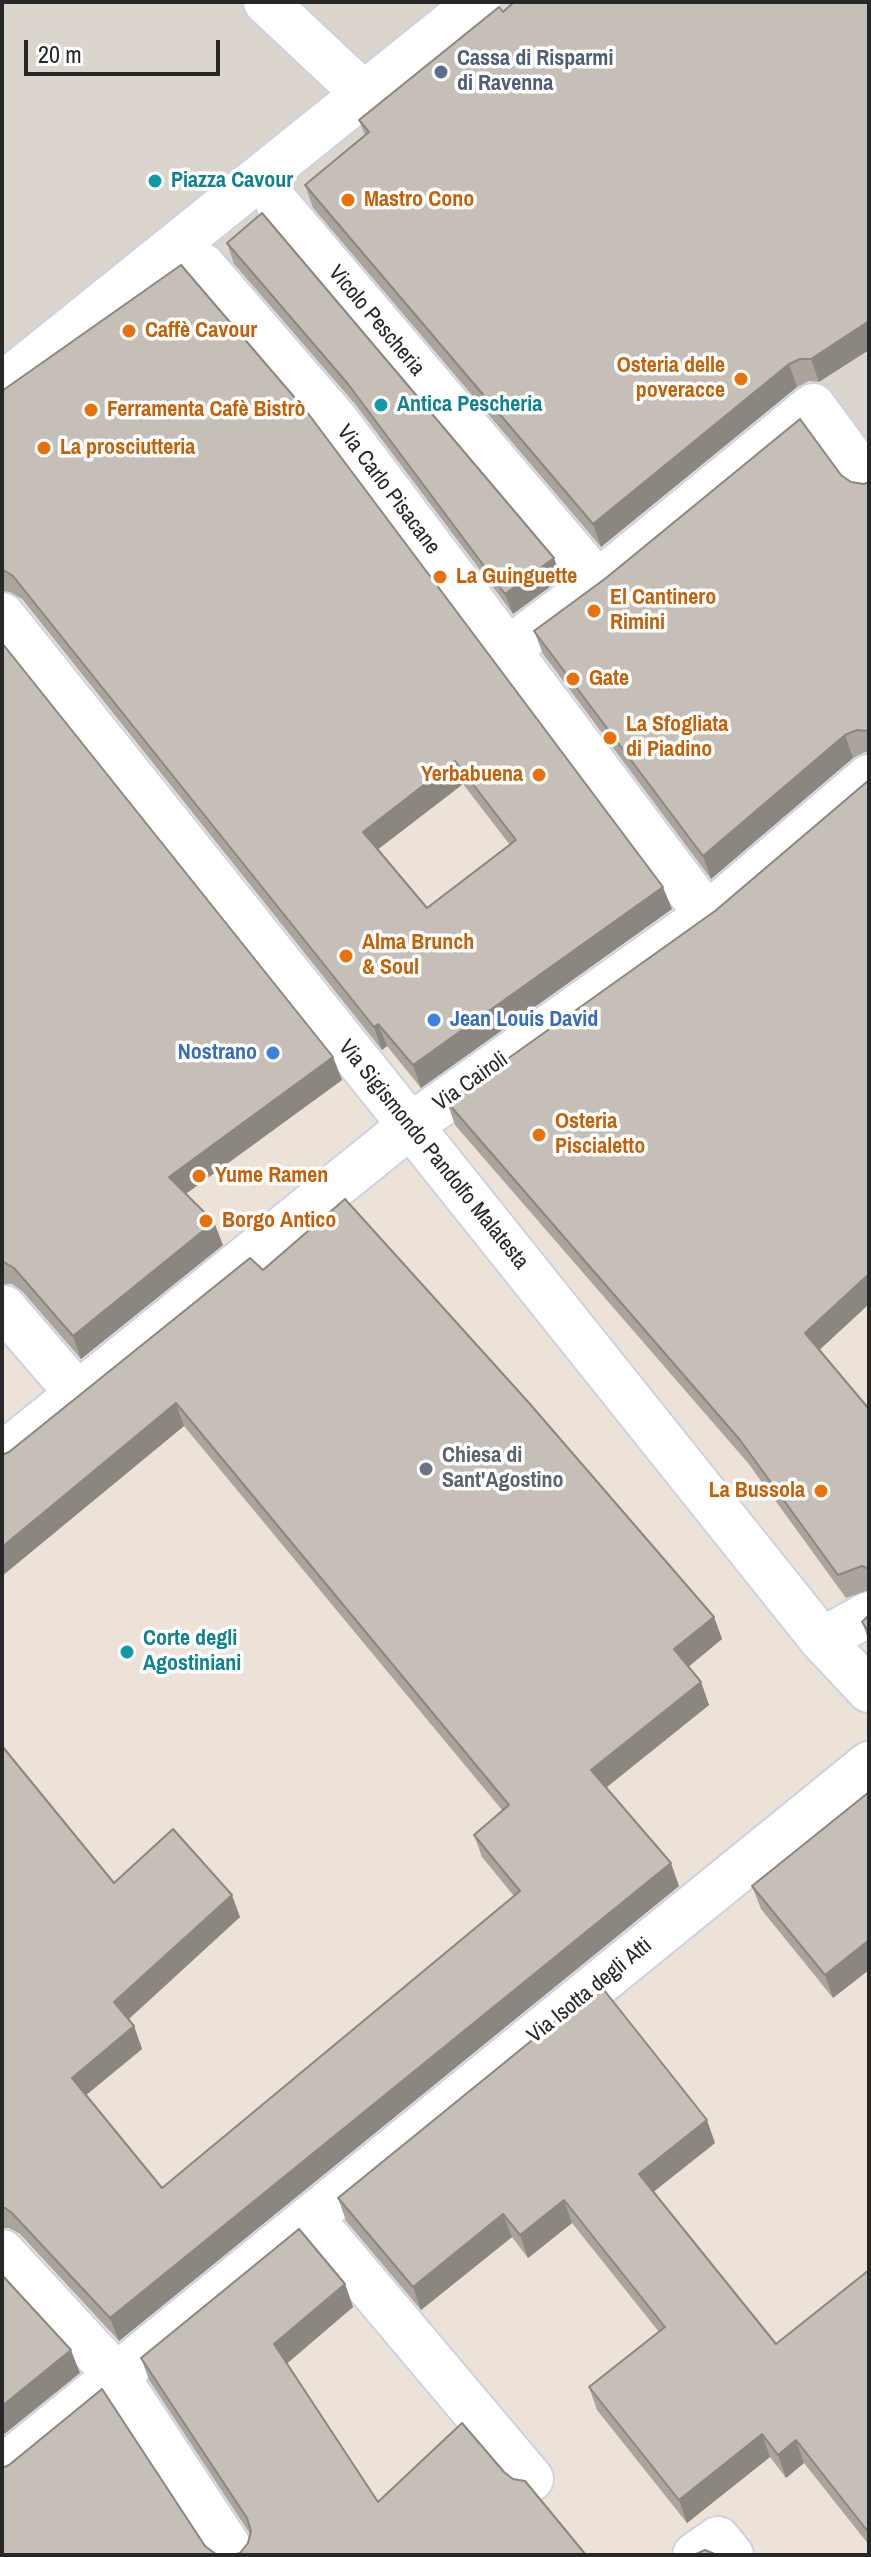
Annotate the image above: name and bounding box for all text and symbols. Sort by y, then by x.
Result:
scale bar [28,24,224,74]
text: 20 m [38,38,82,70]
place label: Cassa di Risparmi di Ravenna [457,46,613,98]
marker: Cassa di Risparmi di Ravenna [432,63,450,81]
place label: Piazza Cavour [171,168,293,194]
marker: Piazza Cavour [146,172,164,190]
place label: Mastro Cono [364,187,474,213]
marker: Mastro Cono [339,191,357,209]
street label: Vicolo Pescheria [322,260,430,382]
place label: Caffè Cavour [145,318,257,344]
marker: Caffè Cavour [120,322,138,340]
place label: Osteria delle poveracce [617,353,725,404]
marker: Osteria delle poveracce [732,370,750,388]
place label: Antica Pescheria [397,392,542,418]
marker: Antica Pescheria [372,396,390,414]
place label: Ferramenta Cafè Bistrò [107,397,306,423]
marker: Ferramenta Cafè Bistrò [82,401,100,419]
street label: Via Carlo Pisacane [331,420,445,560]
place label: La prosciutteria [60,435,195,461]
marker: La prosciutteria [35,439,53,457]
place label: La Guinguette [456,564,577,590]
marker: La Guinguette [431,568,449,586]
place label: El Cantinero Rimini [610,585,716,636]
marker: El Cantinero Rimini [585,602,603,620]
place label: Gate [589,666,629,692]
marker: Gate [564,670,582,688]
place label: La Sfogliata di Piadino [626,712,728,764]
marker: La Sfogliata di Piadino [601,729,619,747]
place label: Yerbabuena [421,762,523,788]
marker: Yerbabuena [530,766,548,784]
place label: Alma Brunch & Soul [362,930,474,982]
marker: Alma Brunch & Soul [337,947,355,965]
place label: Jean Louis David [450,1007,598,1033]
marker: Jean Louis David [425,1011,443,1029]
street label: Via Sigismondo Pandolfo Malatesta [332,1035,534,1275]
place label: Nostrano [178,1040,257,1066]
marker: Nostrano [264,1044,282,1062]
street label: Via Cairoli [429,1047,513,1117]
place label: Osteria Piscialetto [555,1109,645,1160]
marker: Osteria Piscialetto [530,1126,548,1144]
place label: Yume Ramen [215,1163,328,1189]
marker: Yume Ramen [190,1167,208,1185]
place label: Borgo Antico [222,1208,336,1234]
marker: Borgo Antico [197,1212,215,1230]
place label: Chiesa di Sant'Agostino [442,1443,564,1494]
marker: Chiesa di Sant'Agostino [417,1460,435,1478]
place label: La Bussola [709,1478,805,1504]
marker: La Bussola [812,1482,830,1500]
place label: Corte degli Agostiniani [143,1626,241,1678]
marker: Corte degli Agostiniani [118,1643,136,1661]
street label: Via Isotta degli Atti [523,1933,657,2049]

